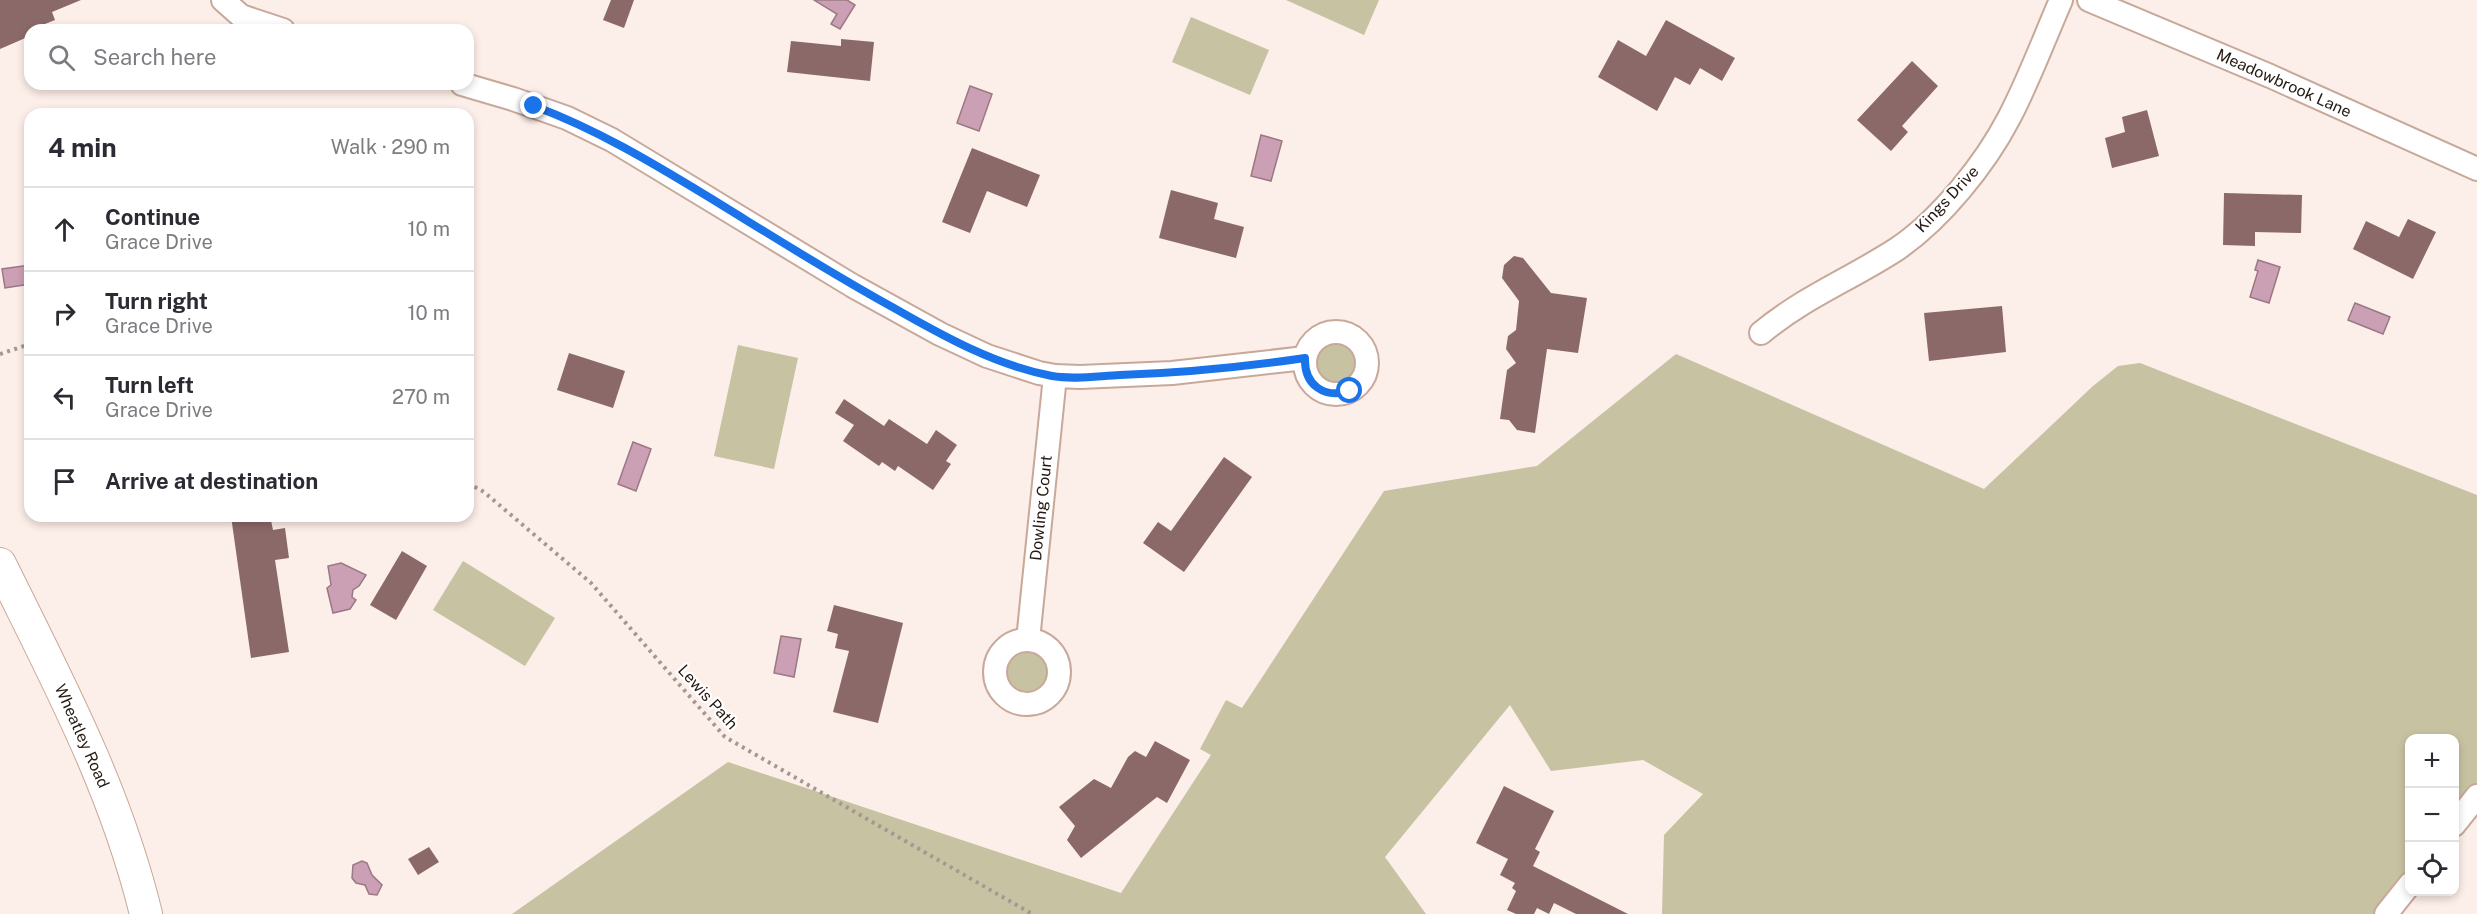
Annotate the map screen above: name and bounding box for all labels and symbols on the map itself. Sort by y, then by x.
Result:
street label: Meadowbrook Lane [2214,45,2354,121]
route end [520,92,546,118]
street label: Kings Drive [1911,162,1983,236]
route start [1336,377,1362,403]
street label: Dowling Court [1026,454,1056,562]
street label: Lewis Path [674,661,742,733]
street label: Wheatley Road [51,681,113,791]

